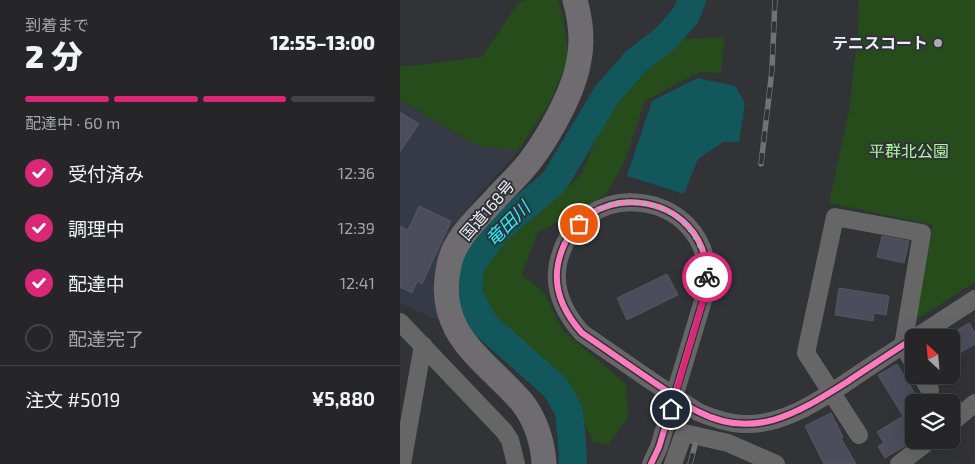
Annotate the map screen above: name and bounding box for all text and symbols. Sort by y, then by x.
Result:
text: 到着まで [25,15,89,34]
text: 12:55–13:00 [270,31,375,54]
place label: テニスコート [832,33,928,52]
text: 2 分 [25,36,83,74]
marker: テニスコート [932,37,944,49]
text: 配達中 · 60 m [25,113,120,132]
park label: 平群北公園 [869,141,949,160]
icon: check [25,159,53,187]
text: 受付済み [68,162,144,185]
text: 12:36 [338,163,375,182]
street label: 国道168号 [455,176,518,244]
water label: 竜田川 [480,195,536,250]
pin [558,203,600,245]
icon: bag [565,210,593,238]
icon: check [25,214,53,242]
text: 調理中 [68,217,125,240]
text: 12:39 [338,218,375,237]
courier [682,252,732,302]
icon: bike [693,263,721,291]
icon: check [25,269,53,297]
text: 配達中 [68,272,125,295]
text: 12:41 [340,273,375,292]
text: 配達完了 [68,327,144,350]
north arrow [905,329,960,384]
map controls [905,329,960,449]
text: ¥5,880 [312,387,375,410]
text: 注文 #5019 [25,388,120,411]
pin [650,388,692,430]
button: layers [905,394,960,449]
icon: home [657,395,685,423]

